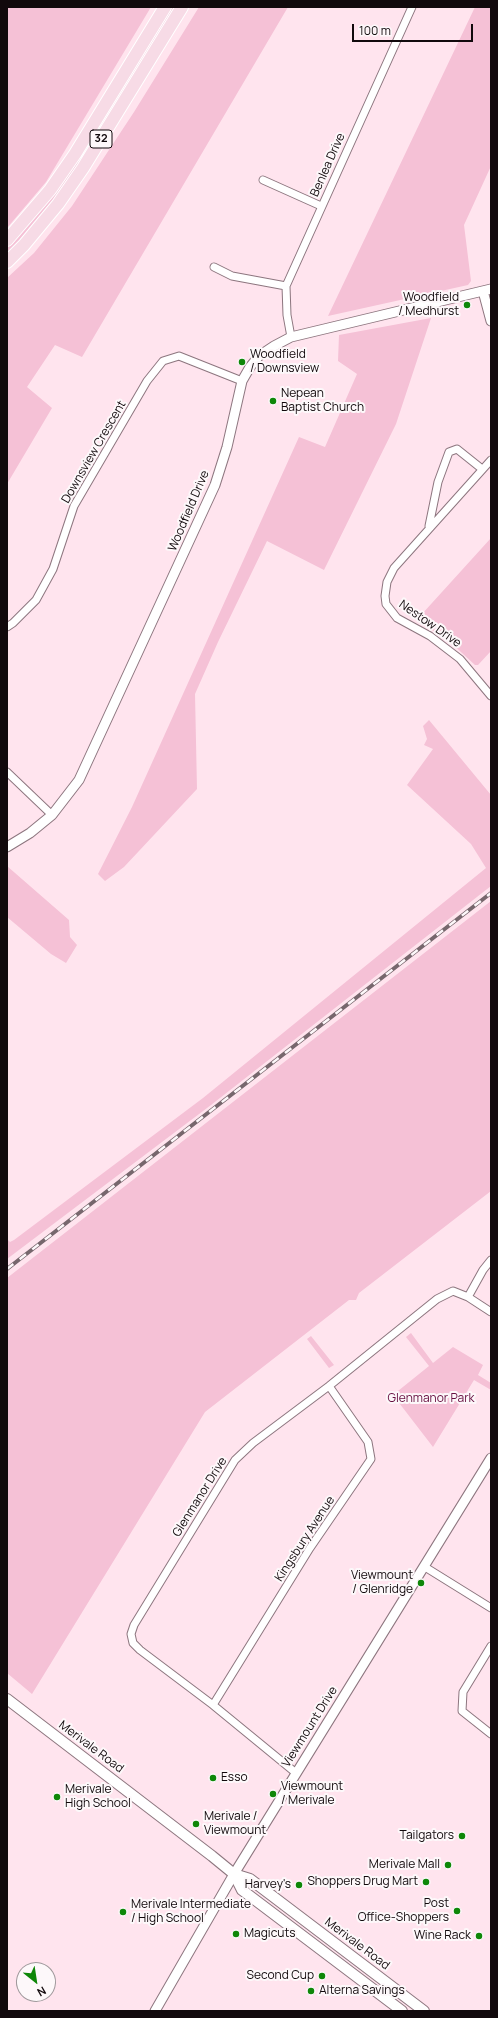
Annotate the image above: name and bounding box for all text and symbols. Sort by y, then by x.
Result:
scale bar [354,16,475,42]
text: 100 m [359,22,391,39]
road number: 32 [90,130,112,148]
street label: Benlea Drive [308,131,348,199]
place label: Woodfield / Medhurst [398,291,459,319]
marker: Woodfield / Medhurst [462,300,472,310]
place label: Woodfield / Downsview [250,348,319,376]
marker: Woodfield / Downsview [237,357,247,367]
place label: Nepean Baptist Church [281,387,364,415]
marker: Nepean Baptist Church [268,396,278,406]
street label: Downsview Crescent [59,398,129,506]
street label: Woodfield Drive [165,468,213,554]
street label: Nestow Drive [396,597,464,651]
park label: Glenmanor Park [388,1392,474,1406]
street label: Glenmanor Drive [170,1455,230,1539]
street label: Kingsbury Avenue [272,1494,338,1584]
place label: Viewmount / Glenridge [351,1569,413,1597]
marker: Viewmount / Glenridge [416,1578,426,1588]
street label: Viewmount Drive [279,1684,341,1770]
street label: Merivale Road [56,1718,126,1776]
place label: Esso [221,1771,248,1785]
marker: Esso [208,1773,218,1783]
place label: Viewmount / Merivale [281,1780,343,1808]
place label: Merivale High School [65,1783,131,1811]
marker: Viewmount / Merivale [268,1789,278,1799]
marker: Merivale High School [52,1792,62,1802]
place label: Merivale / Viewmount [204,1810,266,1838]
marker: Merivale / Viewmount [191,1819,201,1829]
place label: Tailgators [400,1829,454,1843]
marker: Tailgators [457,1831,467,1841]
place label: Merivale Mall [369,1858,440,1872]
marker: Merivale Mall [443,1860,453,1870]
place label: Shoppers Drug Mart [307,1875,418,1889]
marker: Shoppers Drug Mart [421,1877,431,1887]
place label: Harvey's [245,1878,291,1892]
marker: Harvey's [294,1880,304,1890]
place label: Post Office-Shoppers [358,1897,449,1925]
place label: Merivale Intermediate / High School [131,1898,251,1926]
marker: Post Office-Shoppers [452,1906,462,1916]
marker: Merivale Intermediate / High School [118,1907,128,1917]
street label: Merivale Road [322,1915,392,1973]
place label: Magicuts [244,1927,296,1941]
marker: Magicuts [231,1929,241,1939]
place label: Wine Rack [414,1929,471,1943]
marker: Wine Rack [474,1931,484,1941]
north arrow [16,1962,56,2002]
place label: Second Cup [247,1969,314,1983]
marker: Second Cup [317,1971,327,1981]
text: N [35,1983,49,2000]
place label: Alterna Savings [319,1984,405,1998]
marker: Alterna Savings [306,1986,316,1996]

